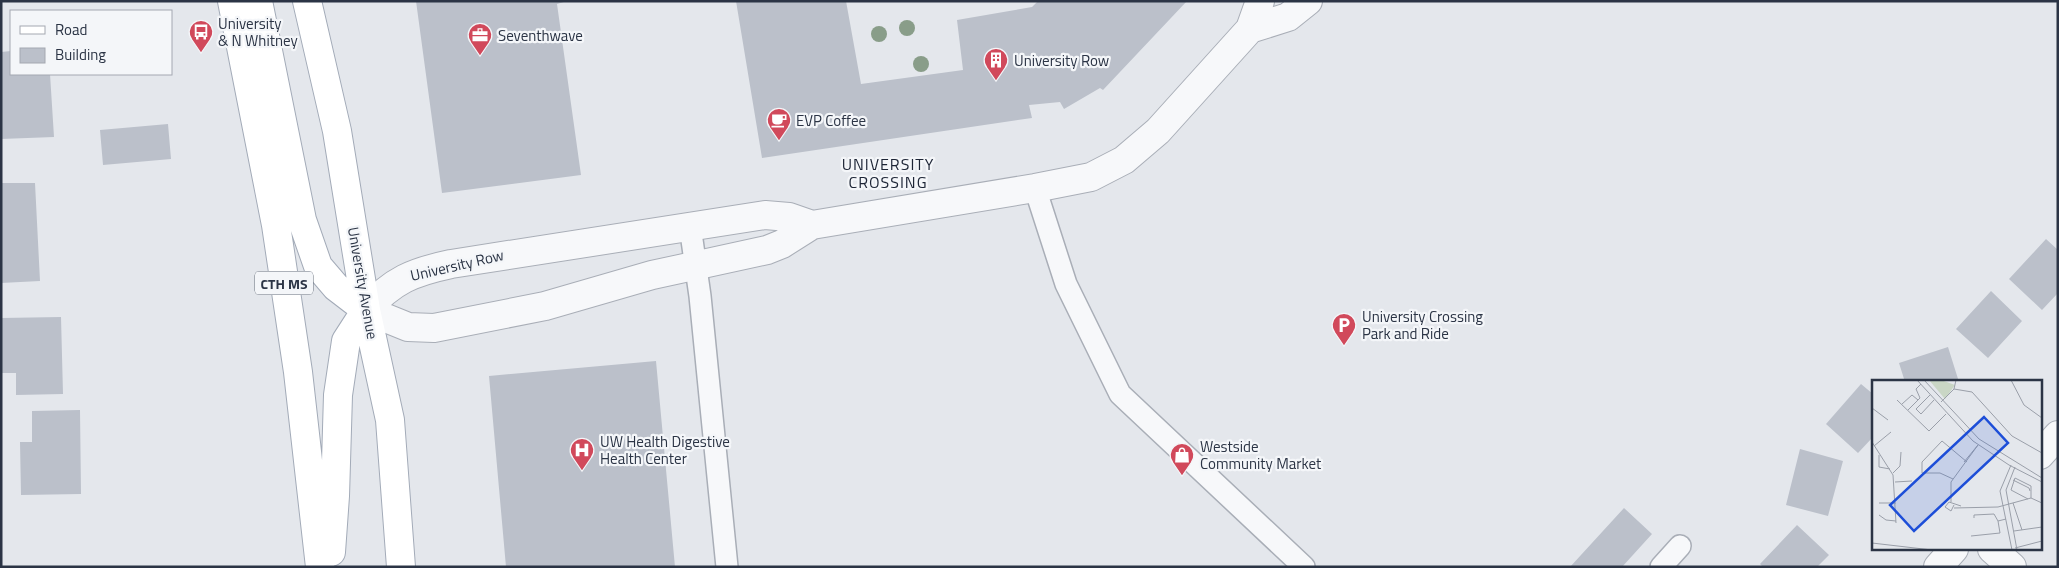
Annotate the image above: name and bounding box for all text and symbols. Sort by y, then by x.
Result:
legend [10,10,172,75]
place label: University & N Whitney [218,12,298,52]
text: Road [55,18,87,41]
bus stop icon: University & N Whitney [188,19,214,53]
office icon: Seventhwave [467,22,493,56]
place label: Seventhwave [498,24,583,47]
text: Building [55,43,106,66]
building icon: University Row [983,47,1009,81]
place label: University Row [1014,49,1109,72]
cafe icon: EVP Coffee [766,107,792,141]
place label: EVP Coffee [796,109,866,132]
district label: UNIVERSITY CROSSING [842,152,934,194]
street label: University Avenue [342,225,384,341]
street label: University Row [408,243,506,287]
road number: CTH MS [255,272,313,294]
place label: University Crossing Park and Ride [1362,305,1483,345]
parking icon: University Crossing Park and Ride [1331,312,1357,346]
inset map [1872,380,2042,550]
place label: UW Health Digestive Health Center [600,430,730,470]
place label: Westside Community Market [1200,435,1322,475]
hospital icon: UW Health Digestive Health Center [569,437,595,471]
shop icon: Westside Community Market [1169,442,1195,476]

